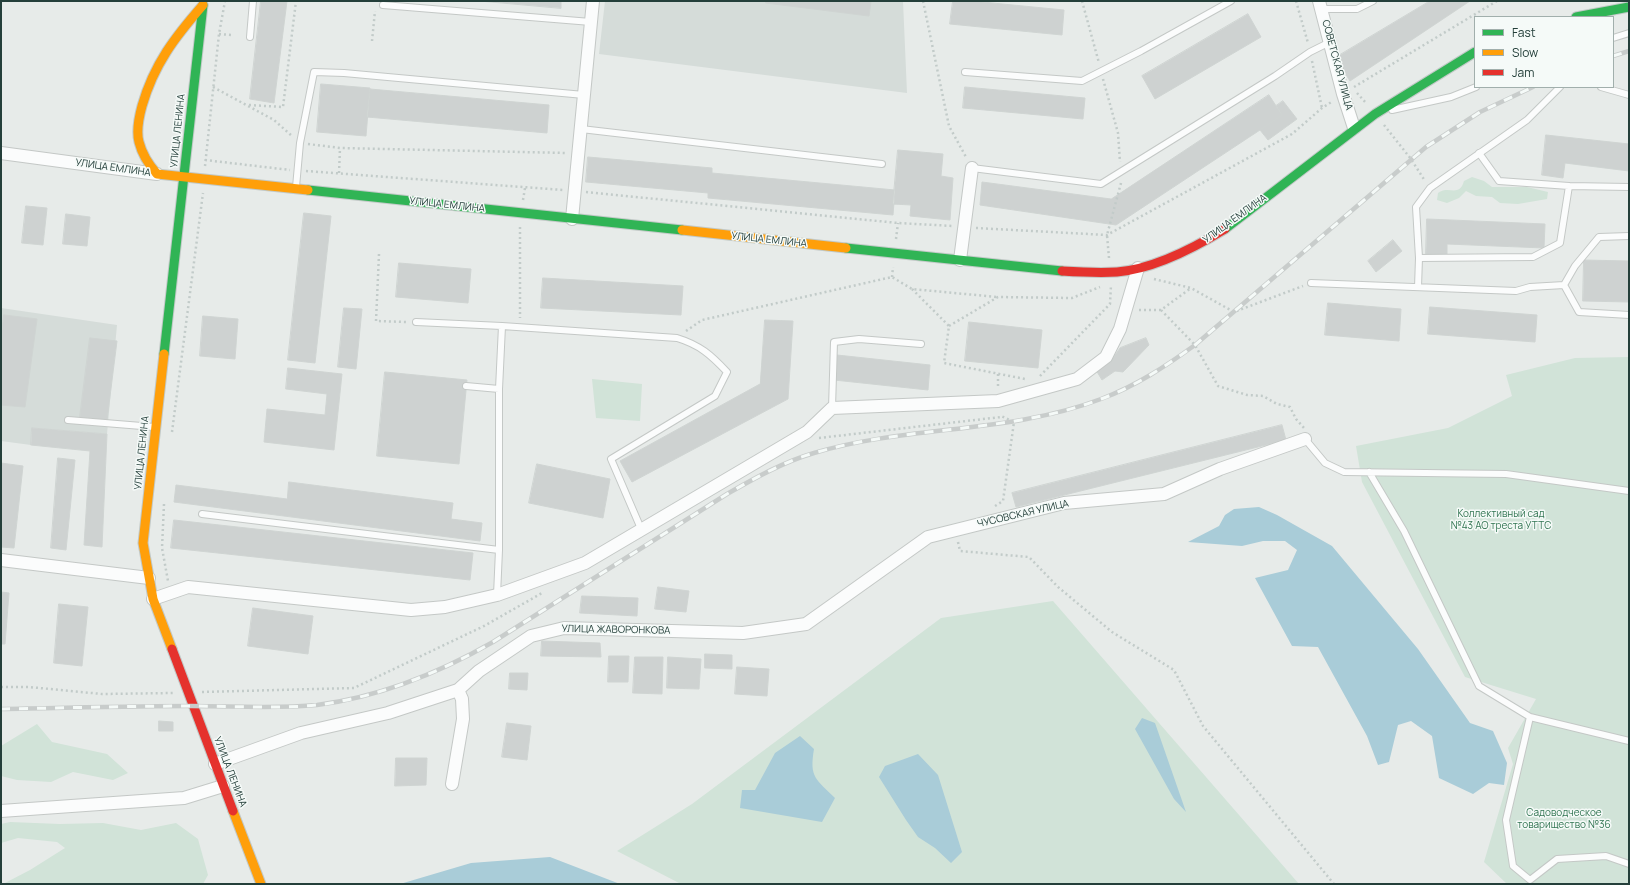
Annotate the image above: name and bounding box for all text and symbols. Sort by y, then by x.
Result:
legend [1474,16,1614,88]
street label: СОВЕТСКАЯ УЛИЦА [1319,19,1355,111]
text: Fast [1512,24,1536,41]
text: Slow [1512,44,1538,61]
text: Jam [1512,64,1534,81]
street label: УЛИЦА ЛЕНИНА [168,93,188,169]
street label: УЛИЦА ЕМЛИНА [75,157,151,179]
street label: УЛИЦА ЕМЛИНА [1201,192,1269,246]
street label: УЛИЦА ЕМЛИНА [409,195,485,215]
street label: УЛИЦА ЕМЛИНА [731,230,807,250]
street label: УЛИЦА ЛЕНИНА [132,415,152,491]
street label: ЧУСОВСКАЯ УЛИЦА [976,498,1070,530]
park label: Коллективный сад №43 АО треста УТТС [1451,508,1551,532]
street label: УЛИЦА ЖАВОРОНКОВА [561,623,671,637]
street label: УЛИЦА ЛЕНИНА [211,735,249,809]
park label: Садоводческое товарищество №36 [1517,807,1611,830]

